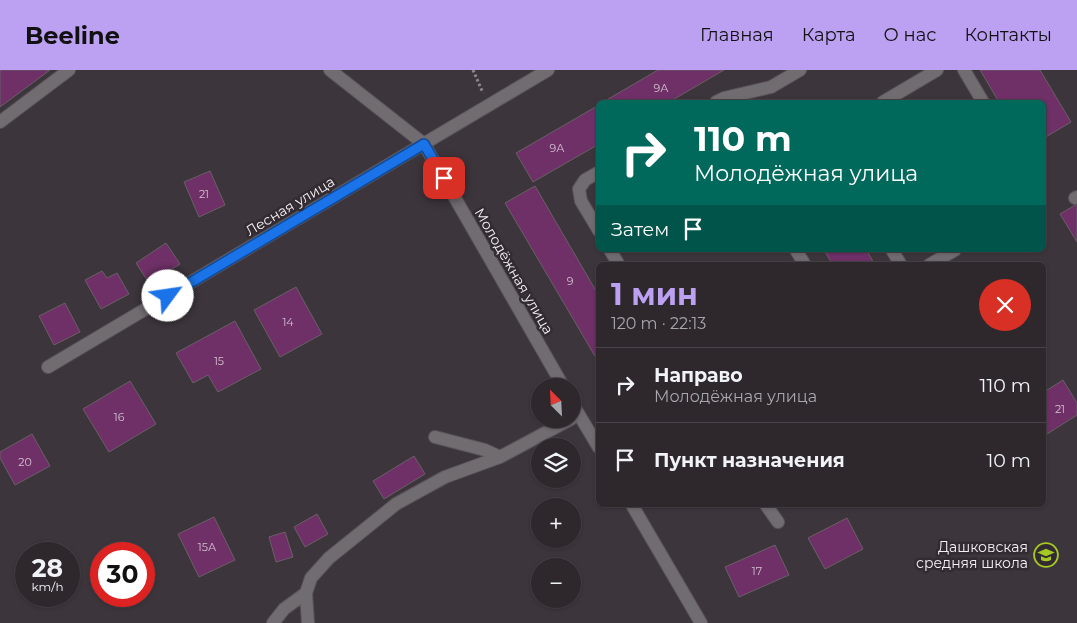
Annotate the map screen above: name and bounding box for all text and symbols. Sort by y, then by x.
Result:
text: Beeline [25,21,120,50]
text: Главная [700,24,774,46]
text: Карта [802,24,856,46]
text: О нас [884,24,936,46]
text: Контакты [964,24,1052,46]
house number: 9А [654,81,669,95]
text: 110 m [694,117,792,160]
icon: right [611,120,676,185]
house number: 9А [550,141,565,155]
pin [423,157,465,199]
text: Молодёжная улица [694,160,918,187]
icon: arrive [430,164,458,192]
street label: Лесная улица [242,172,338,240]
house number: 21 [199,187,209,201]
street label: Молодёжная улица [471,205,557,337]
icon: arrive [679,215,707,243]
text: Затем [611,218,669,241]
position arrow [141,269,193,321]
house number: 9 [567,274,574,288]
text: 1 мин [611,276,698,313]
button: close [979,279,1031,331]
text: 120 m · 22:13 [611,314,706,333]
house number: 14 [282,315,294,329]
house number: 15 [214,354,224,368]
text: Направо [654,364,743,387]
icon: right [611,371,639,399]
text: 110 m [980,374,1031,397]
north arrow [531,378,581,428]
map controls [531,378,581,608]
text: Молодёжная улица [654,387,817,406]
house number: 21 [1055,402,1065,416]
house number: 16 [114,410,125,424]
button: layers [531,438,581,488]
icon: arrive [611,446,639,474]
text: Пункт назначения [654,449,845,472]
text: 10 m [986,449,1031,472]
house number: 20 [18,455,32,469]
button: + [531,498,581,548]
place label: Дашковская средняя школа [916,538,1028,572]
house number: 15А [198,540,217,554]
speed limit sign: 30 [90,542,155,607]
school or university icon: Дашковская средняя школа [1033,542,1059,568]
text: 28 [32,553,63,583]
button: − [531,558,581,608]
house number: 17 [752,564,762,578]
text: km/h [31,579,64,594]

